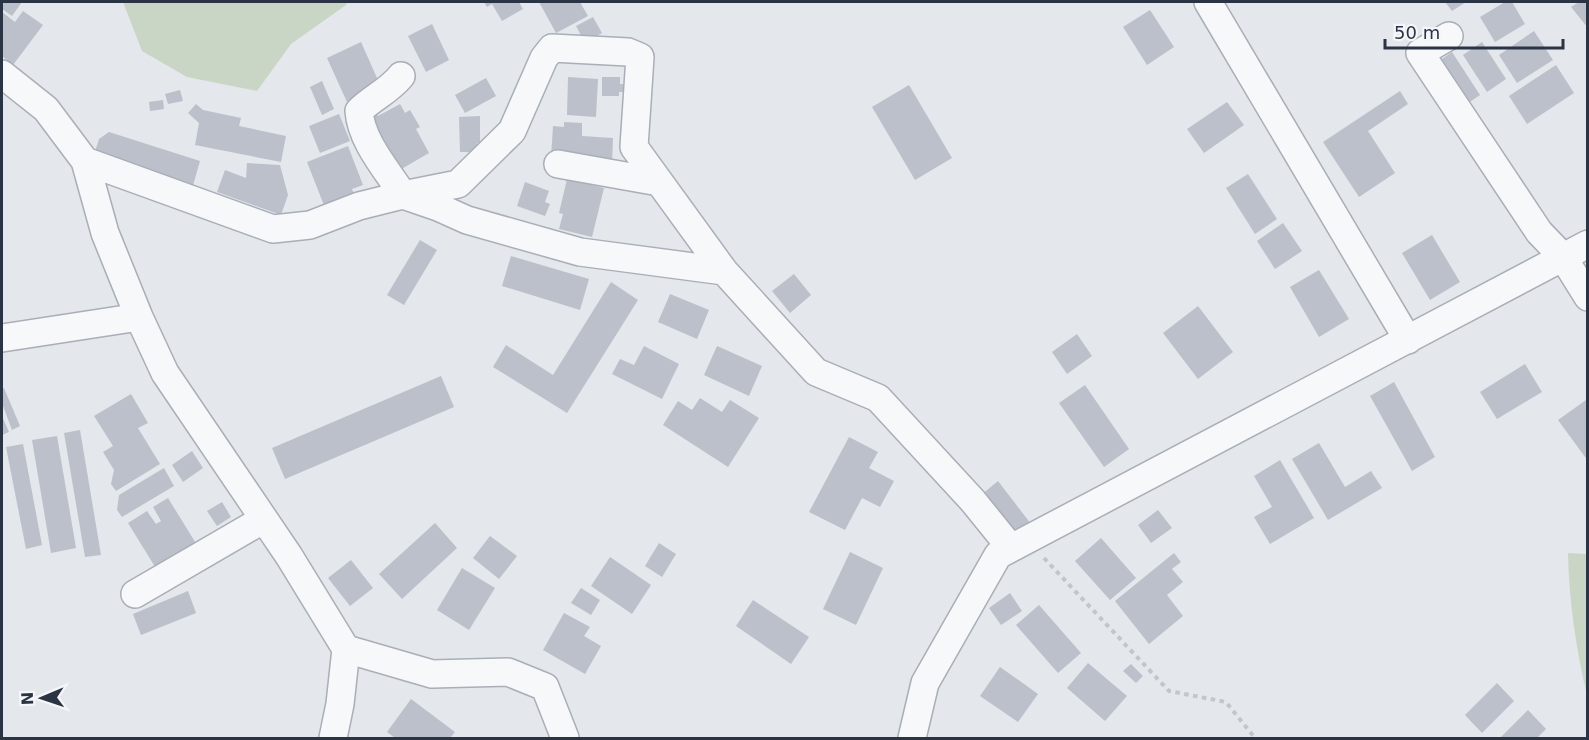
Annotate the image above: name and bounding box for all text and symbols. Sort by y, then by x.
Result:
scale bar [1385,12,1564,50]
text: 50 m [1394,22,1440,43]
north arrow [12,668,72,728]
text: N [18,691,37,706]

